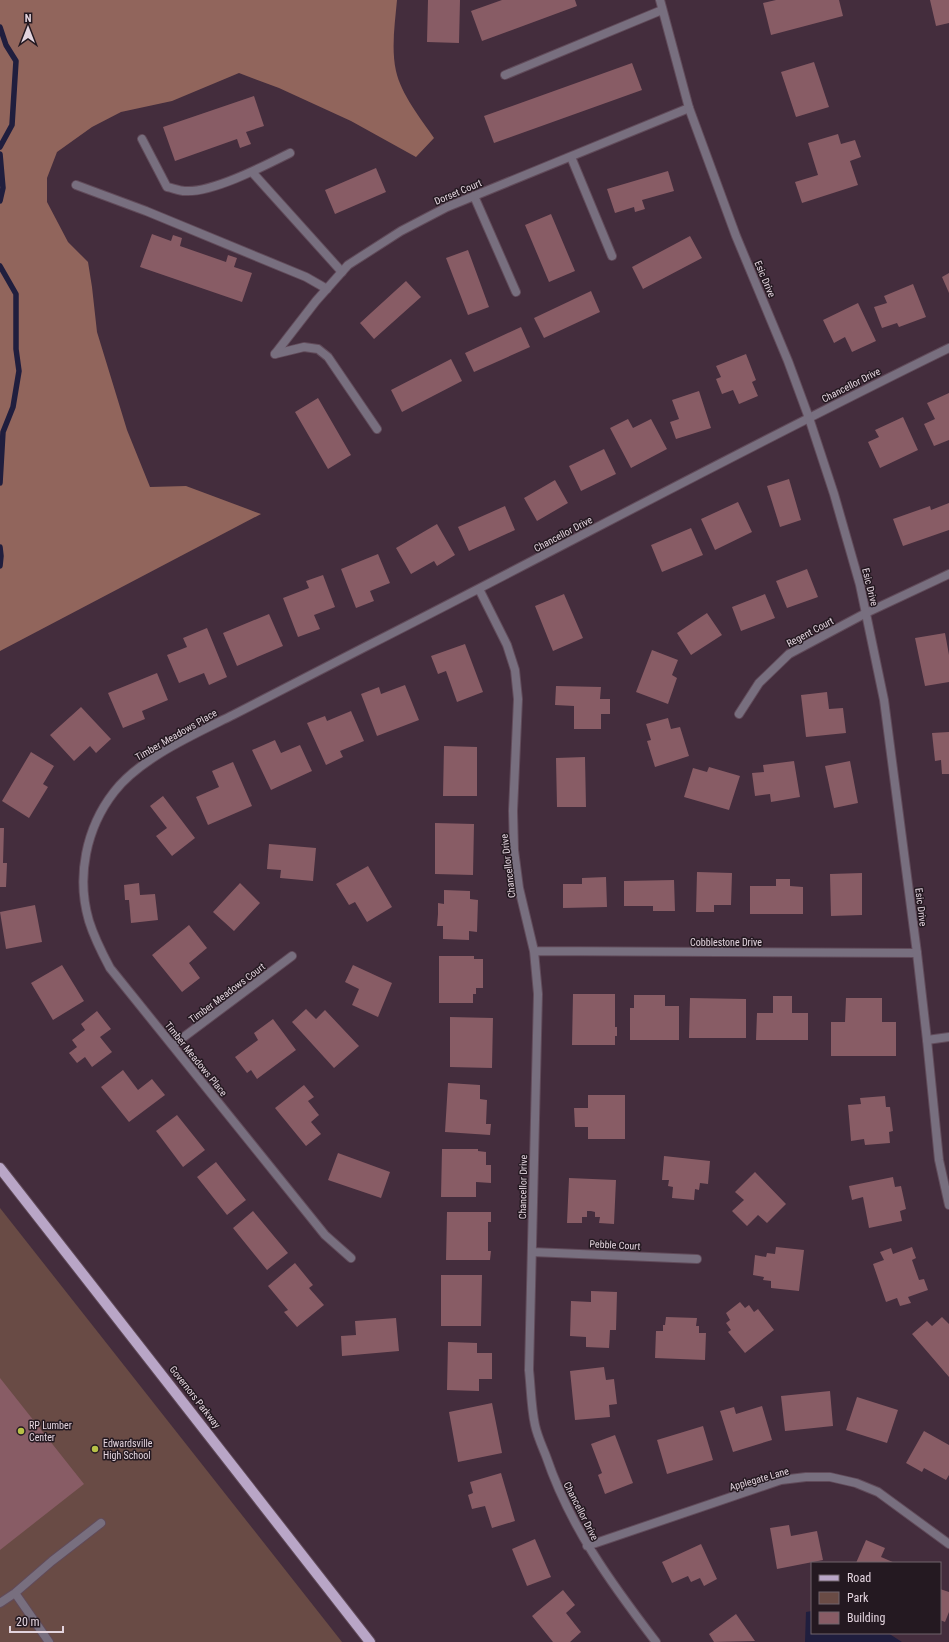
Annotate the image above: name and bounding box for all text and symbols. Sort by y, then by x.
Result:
north arrow [8,8,48,48]
text: N [25,12,32,25]
street label: Dorset Court [433,177,483,207]
street label: Esic Drive [752,259,778,299]
street label: Chancellor Drive [820,365,882,405]
street label: Chancellor Drive [532,514,594,554]
street label: Esic Drive [860,567,880,607]
street label: Regent Court [785,615,835,649]
street label: Timber Meadows Place [133,707,219,763]
street label: Chancellor Drive [499,833,517,899]
street label: Esic Drive [913,887,929,927]
street label: Cobblestone Drive [690,937,762,948]
street label: Timber Meadows Court [187,961,267,1025]
street label: Timber Meadows Place [163,1020,230,1099]
street label: Chancellor Drive [517,1154,529,1219]
street label: Pebble Court [589,1238,641,1252]
street label: Governors Parkway [167,1364,223,1430]
place label: RP Lumber Center [29,1420,72,1443]
marker: RP Lumber Center [16,1426,26,1436]
place label: Edwardsville High School [103,1438,153,1461]
marker: Edwardsville High School [90,1444,100,1454]
street label: Applegate Lane [728,1465,790,1493]
street label: Chancellor Drive [561,1480,601,1542]
legend [811,1562,941,1634]
text: Road [847,1571,871,1585]
text: Park [847,1591,869,1605]
scale bar [10,1608,63,1634]
text: Building [847,1611,885,1625]
text: 20 m [16,1615,40,1629]

